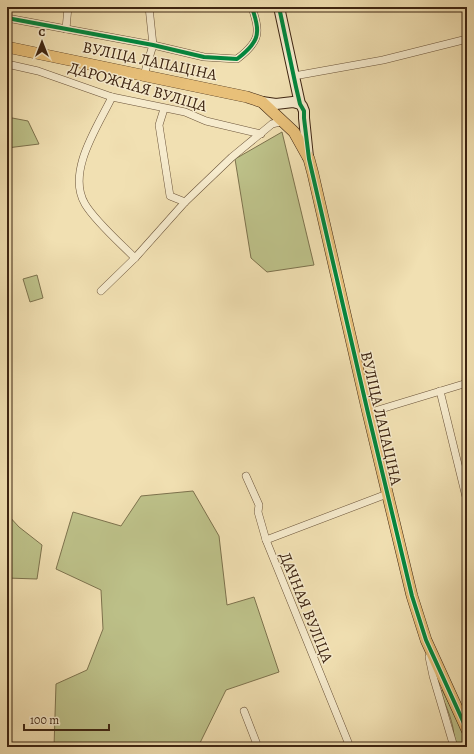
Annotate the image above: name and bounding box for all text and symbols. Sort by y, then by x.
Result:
north arrow [22,22,62,62]
text: С [39,25,46,40]
street label: ВУЛІЦА ЛАПАЦІНА [81,36,220,86]
street label: ДАРОЖНАЯ ВУЛІЦА [66,57,210,117]
street label: ВУЛІЦА ЛАПАЦІНА [355,349,407,488]
street label: ДАЧНАЯ ВУЛІЦА [274,549,338,666]
scale bar [24,706,109,732]
text: 100 m [30,712,59,728]

